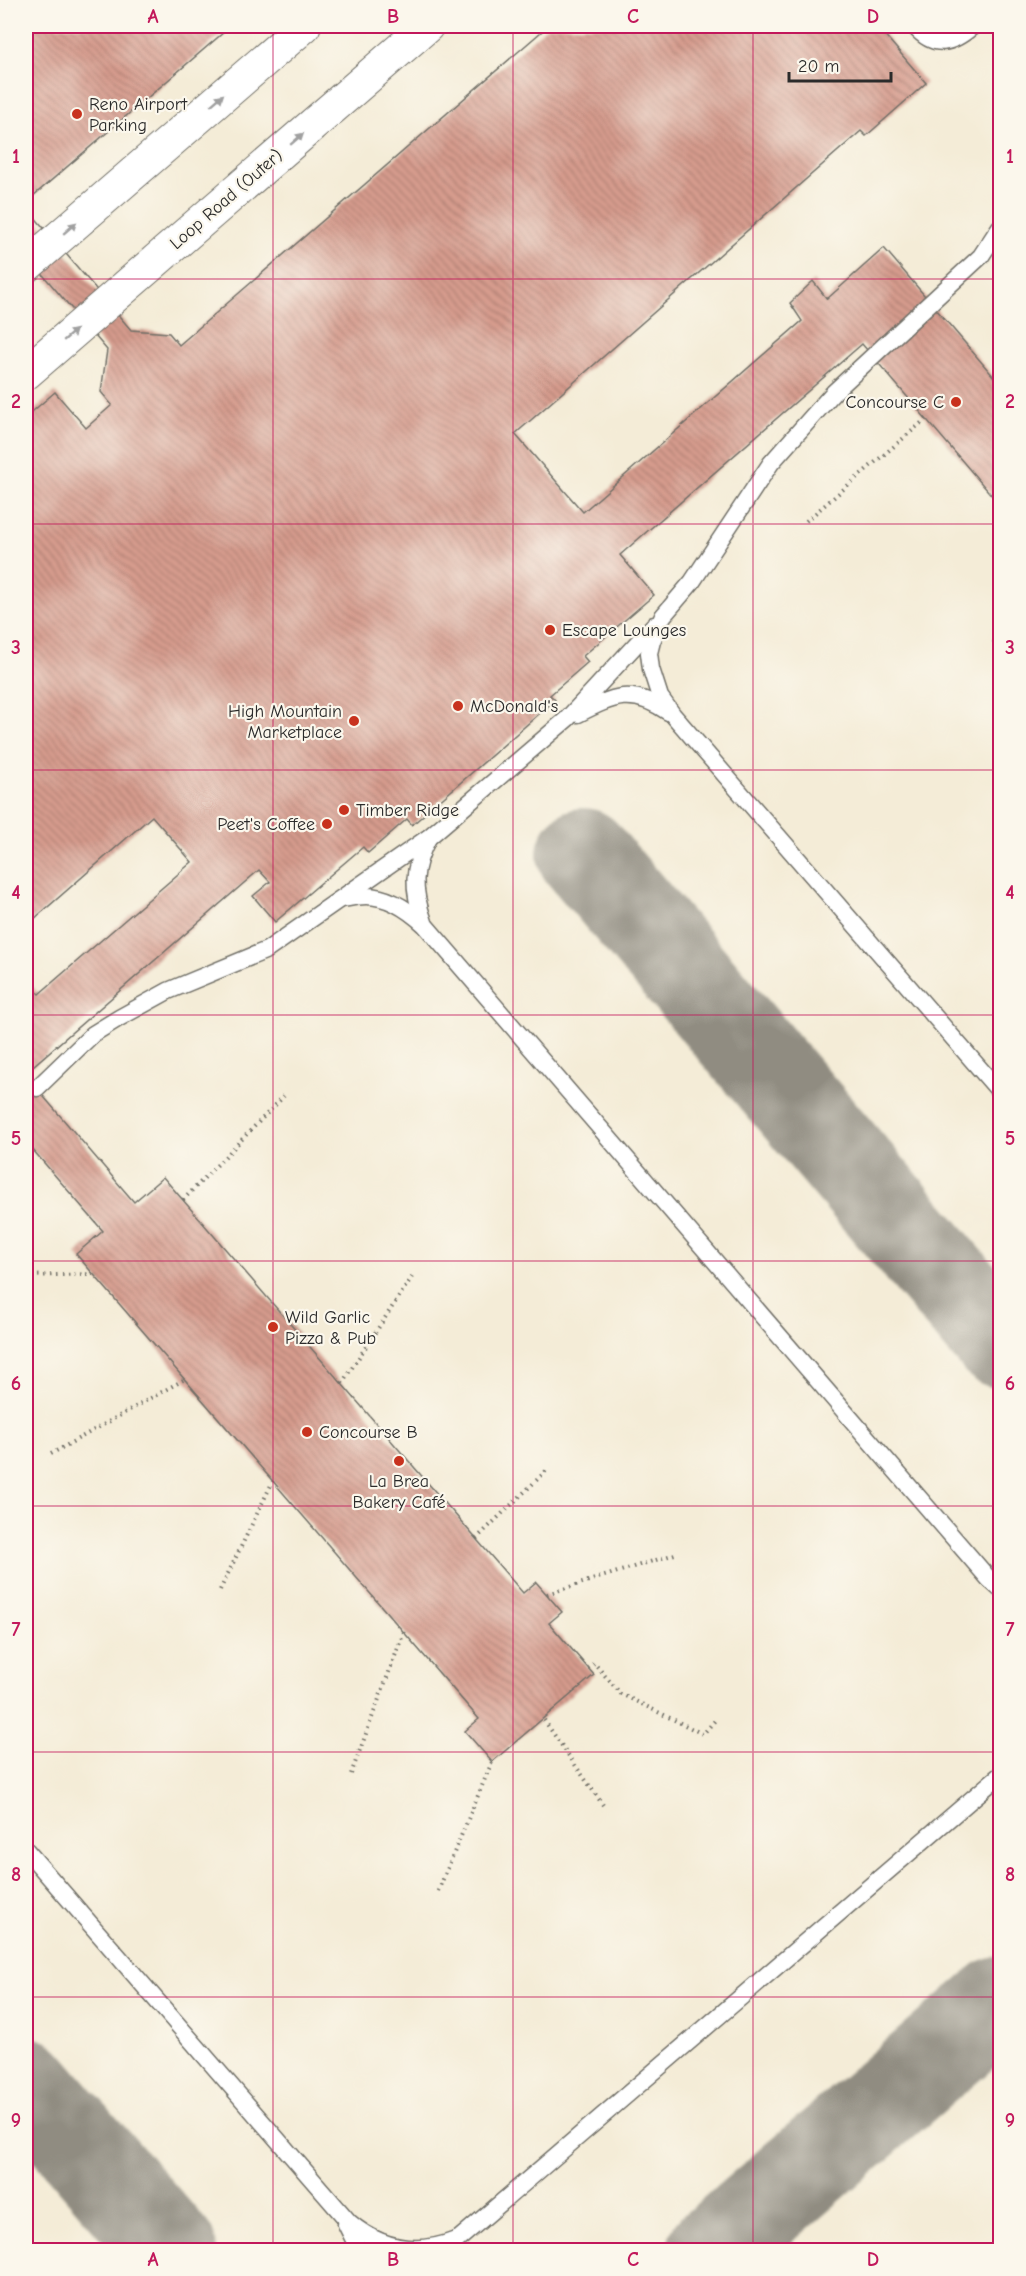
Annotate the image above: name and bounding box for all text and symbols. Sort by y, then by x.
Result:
text: A [147,5,159,28]
text: B [387,5,399,28]
text: C [627,5,639,28]
text: D [867,5,879,28]
scale bar [789,45,891,83]
text: 20 m [798,56,839,77]
place label: Reno Airport Parking [89,94,188,136]
one-way arrow [209,94,224,107]
marker: Reno Airport Parking [70,107,84,121]
one-way arrow [289,133,304,146]
text: 1 [12,145,20,168]
street label: Loop Road (Outer) [166,145,287,254]
text: 1 [1006,145,1014,168]
one-way arrow [62,222,77,235]
one-way arrow [62,329,77,342]
text: 2 [11,390,21,413]
text: 2 [1005,390,1015,413]
place label: Concourse C [845,392,944,413]
marker: Concourse C [949,395,963,409]
place label: Escape Lounges [562,620,686,641]
marker: Escape Lounges [543,623,557,637]
text: 3 [11,636,21,659]
text: 3 [1005,636,1015,659]
place label: McDonald's [470,696,558,717]
marker: McDonald's [451,699,465,713]
place label: High Mountain Marketplace [228,701,342,743]
marker: High Mountain Marketplace [347,714,361,728]
place label: Timber Ridge [356,800,459,821]
marker: Timber Ridge [337,803,351,817]
place label: Peet's Coffee [217,814,315,835]
marker: Peet's Coffee [320,817,334,831]
text: 4 [11,881,21,904]
text: 4 [1005,881,1015,904]
text: 5 [11,1127,21,1150]
text: 5 [1005,1127,1015,1150]
place label: Wild Garlic Pizza & Pub [285,1307,376,1349]
marker: Wild Garlic Pizza & Pub [266,1320,280,1334]
text: 6 [11,1372,21,1395]
text: 6 [1005,1372,1015,1395]
place label: Concourse B [319,1422,418,1443]
marker: Concourse B [300,1425,314,1439]
marker: La Brea Bakery Café [392,1454,406,1468]
place label: La Brea Bakery Café [353,1471,445,1513]
text: 7 [12,1618,21,1641]
text: 7 [1006,1618,1015,1641]
text: 8 [11,1863,21,1886]
text: 8 [1005,1863,1015,1886]
text: 9 [11,2109,21,2132]
text: 9 [1005,2109,1015,2132]
text: A [147,2248,159,2271]
text: B [387,2248,399,2271]
text: C [627,2248,639,2271]
text: D [867,2248,879,2271]

